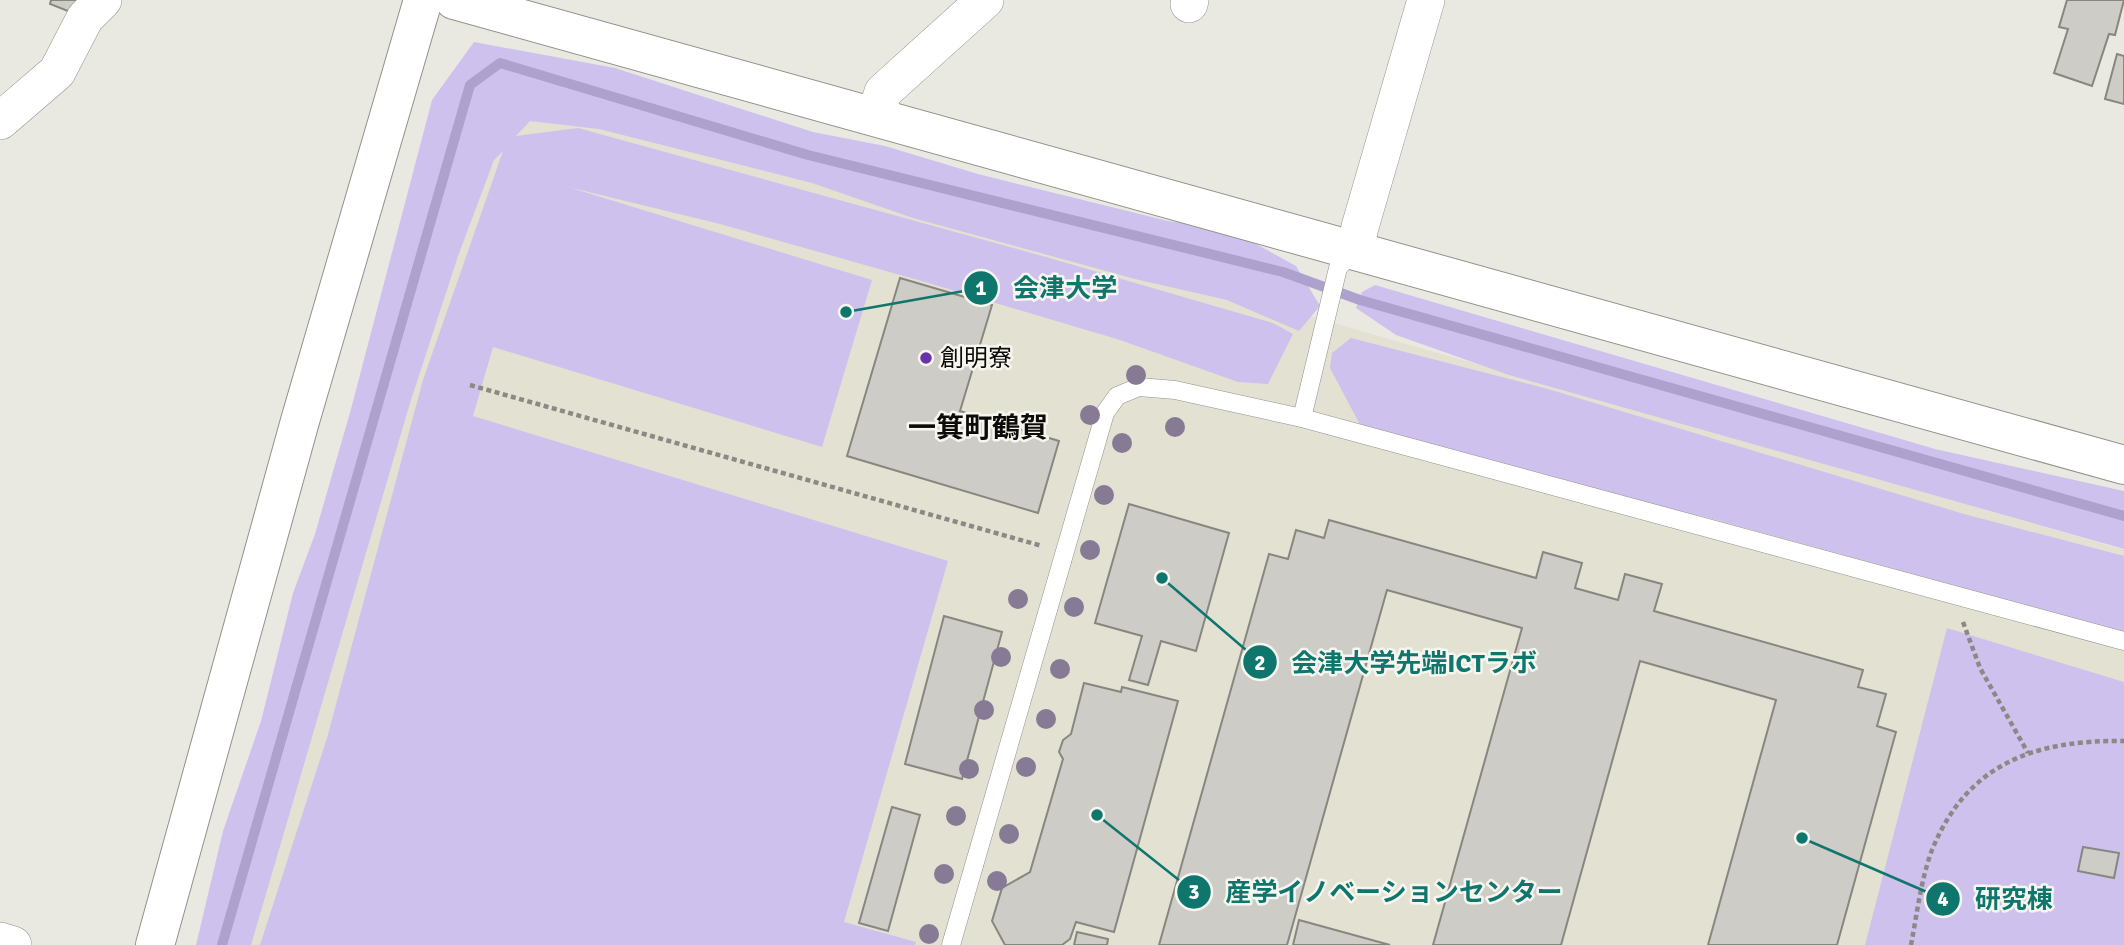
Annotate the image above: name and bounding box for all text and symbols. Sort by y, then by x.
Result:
callout: 会津大学 [964,264,1131,311]
text: 会津大学 [1013,273,1117,305]
text: 1 [975,275,987,301]
place label: 創明寮 [940,343,1012,373]
marker: 創明寮 [918,350,934,366]
district label: 一箕町鶴賀 [908,411,1048,445]
callout: 会津大学先端ICTラボ [1242,639,1550,686]
text: 会津大学先端ICTラボ [1291,648,1537,680]
text: 2 [1254,650,1266,676]
callout: 産学イノベーションセンター [1176,868,1577,915]
callout: 研究棟 [1926,876,2067,923]
text: 産学イノベーションセンター [1225,877,1563,909]
text: 3 [1188,879,1200,905]
text: 研究棟 [1975,884,2053,916]
text: 4 [1937,886,1949,912]

